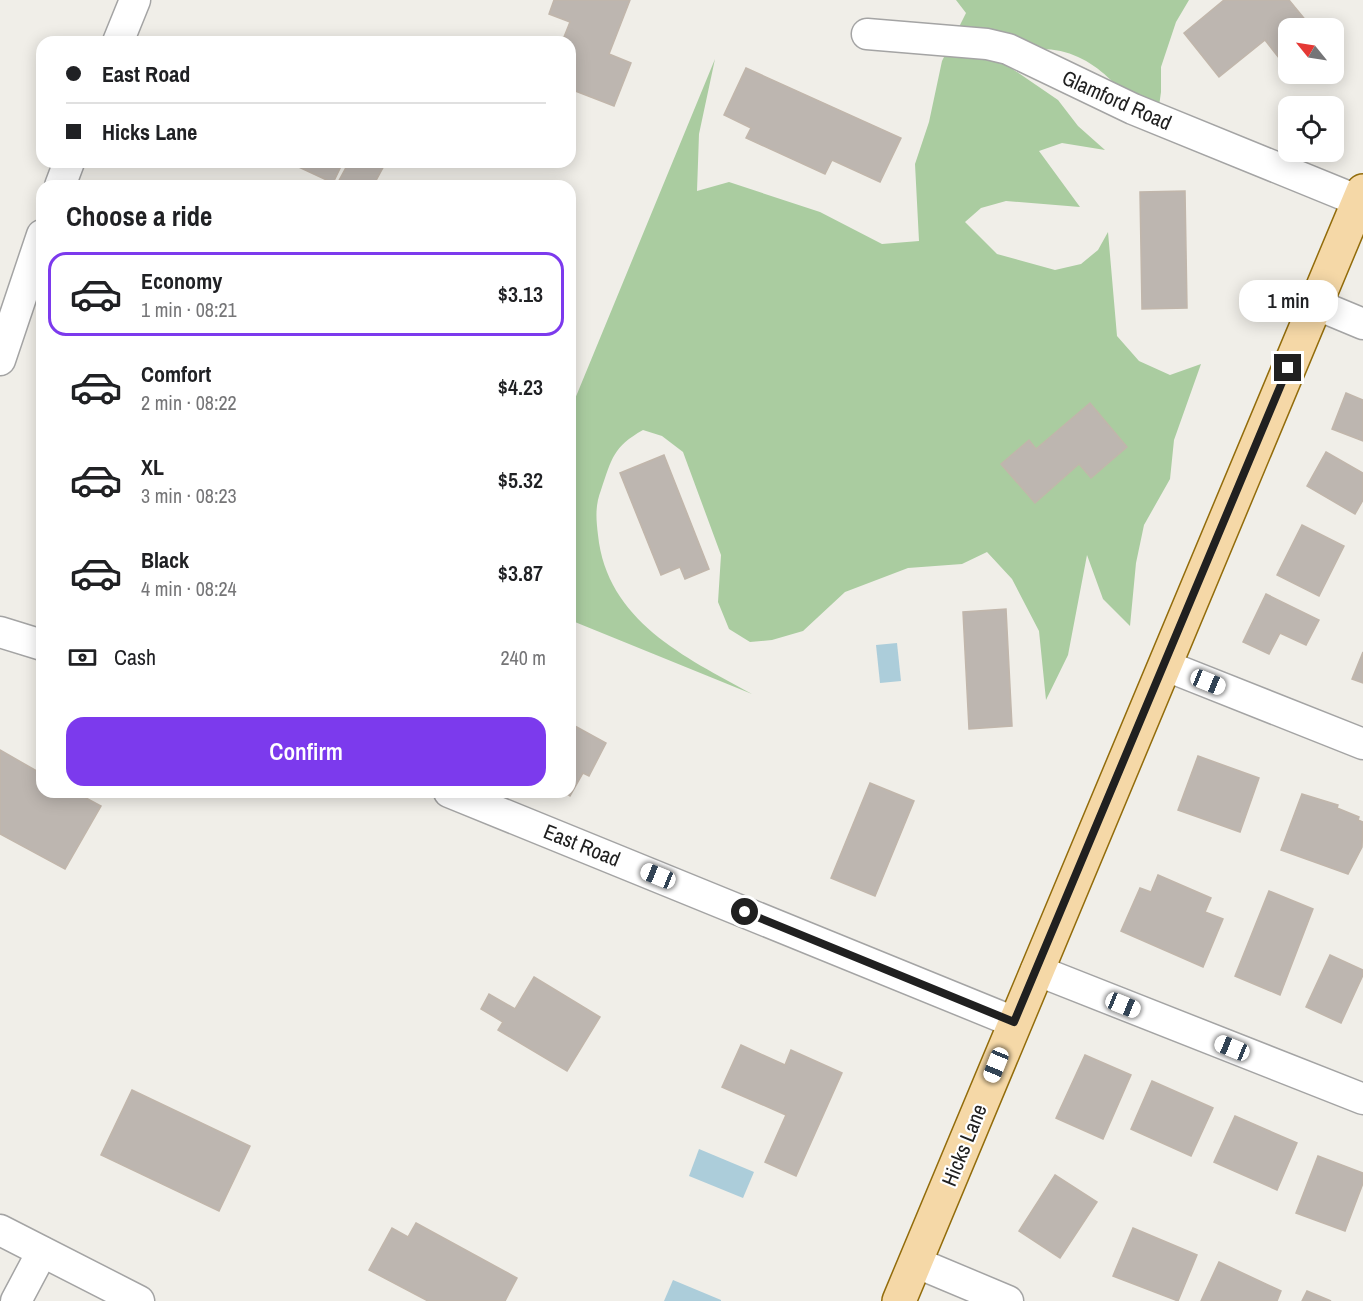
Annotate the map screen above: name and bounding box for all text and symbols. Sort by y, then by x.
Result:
north arrow [1278,18,1344,84]
map controls [1278,18,1344,162]
text: East Road [102,59,190,89]
street label: Glamford Road [1058,63,1176,137]
button: locate [1278,96,1344,162]
text: Hicks Lane [102,117,197,147]
text: Choose a ride [66,198,212,234]
text: Economy [141,266,222,296]
icon: car [69,267,123,321]
text: $3.13 [498,279,543,309]
callout: 1 min [1238,281,1338,323]
text: 1 min [1267,287,1310,314]
text: 1 min · 08:21 [141,296,237,323]
route end [1274,354,1301,381]
text: Comfort [141,359,211,389]
icon: car [69,360,123,414]
text: $4.23 [498,372,543,402]
text: 2 min · 08:22 [141,389,237,416]
text: XL [141,452,164,482]
icon: car [69,453,123,507]
text: $5.32 [498,465,543,495]
text: 3 min · 08:23 [141,482,237,509]
text: Black [141,545,189,575]
icon: car [69,546,123,600]
text: $3.87 [498,558,543,588]
text: 4 min · 08:24 [141,575,237,602]
icon: cash [66,641,99,674]
text: Cash [114,642,156,672]
text: 240 m [500,644,546,671]
car [1188,667,1228,697]
button: Confirm [66,717,546,786]
street label: East Road [539,816,625,874]
car [638,861,678,891]
route start [731,898,758,925]
car [1103,990,1143,1020]
car [1212,1033,1252,1063]
car [981,1045,1011,1085]
street label: Hicks Lane [934,1100,994,1190]

